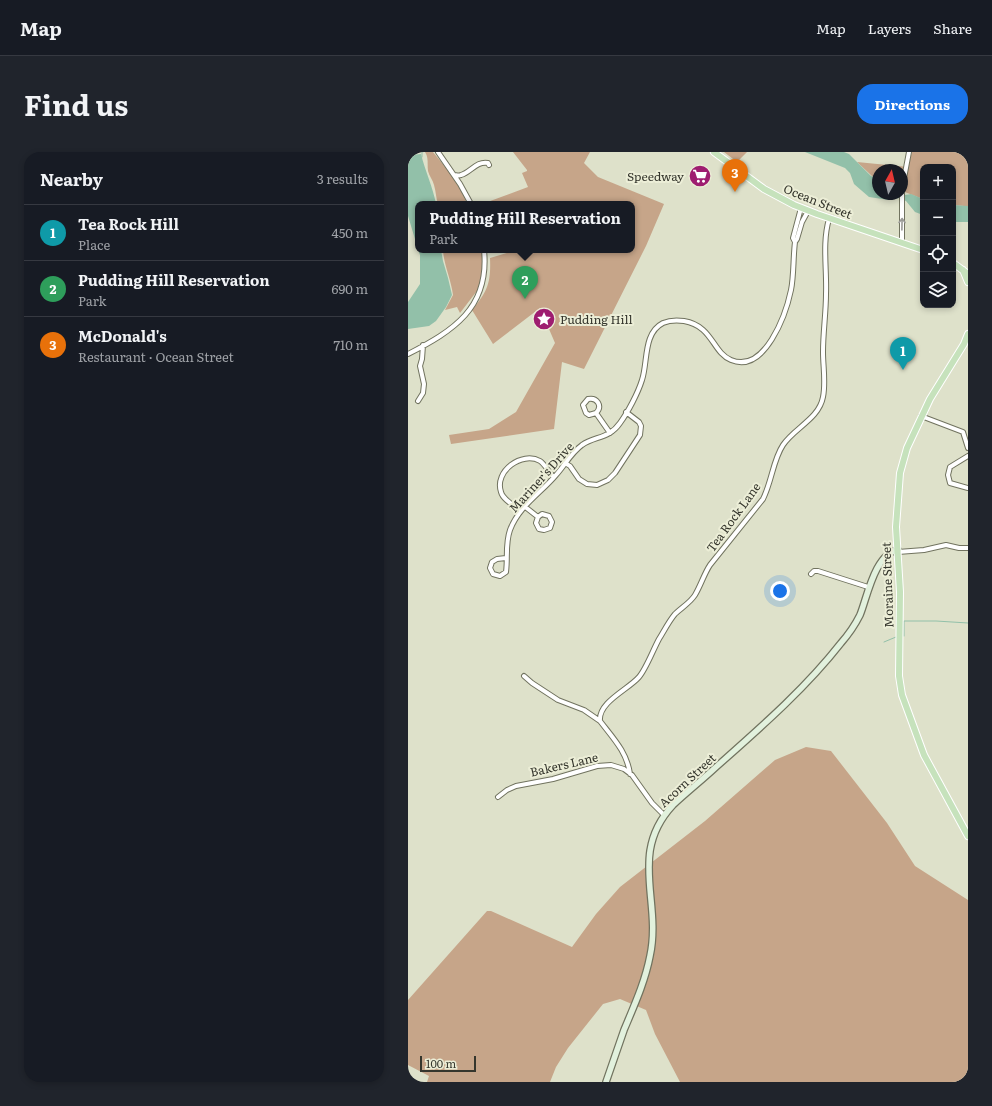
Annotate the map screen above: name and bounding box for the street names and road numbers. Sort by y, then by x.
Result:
street label: Ocean Street [781,179,855,223]
street label: Mariner's Drive [504,438,578,516]
street label: Tea Rock Lane [702,478,764,556]
street label: Moraine Street [877,542,897,628]
street label: Bakers Lane [528,747,600,781]
street label: Acorn Street [655,749,720,811]

